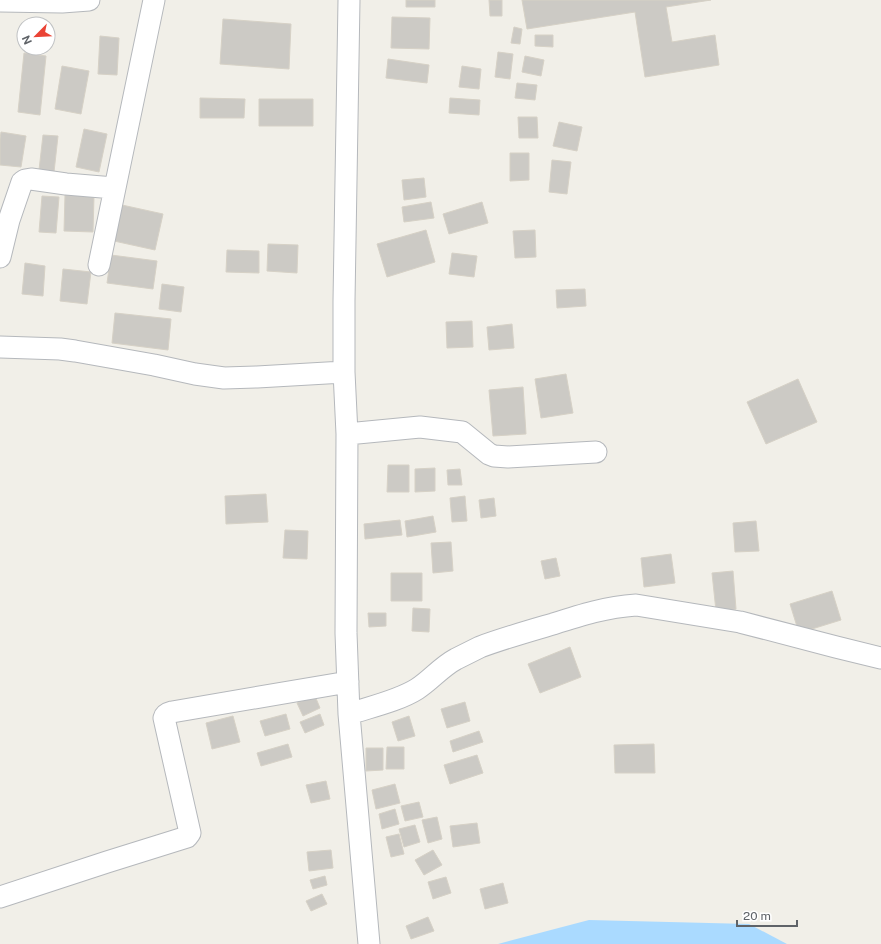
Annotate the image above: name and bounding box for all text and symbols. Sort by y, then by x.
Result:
north arrow [16,16,56,56]
text: N [20,34,34,46]
scale bar [737,902,797,928]
text: 20 m [743,909,771,923]

